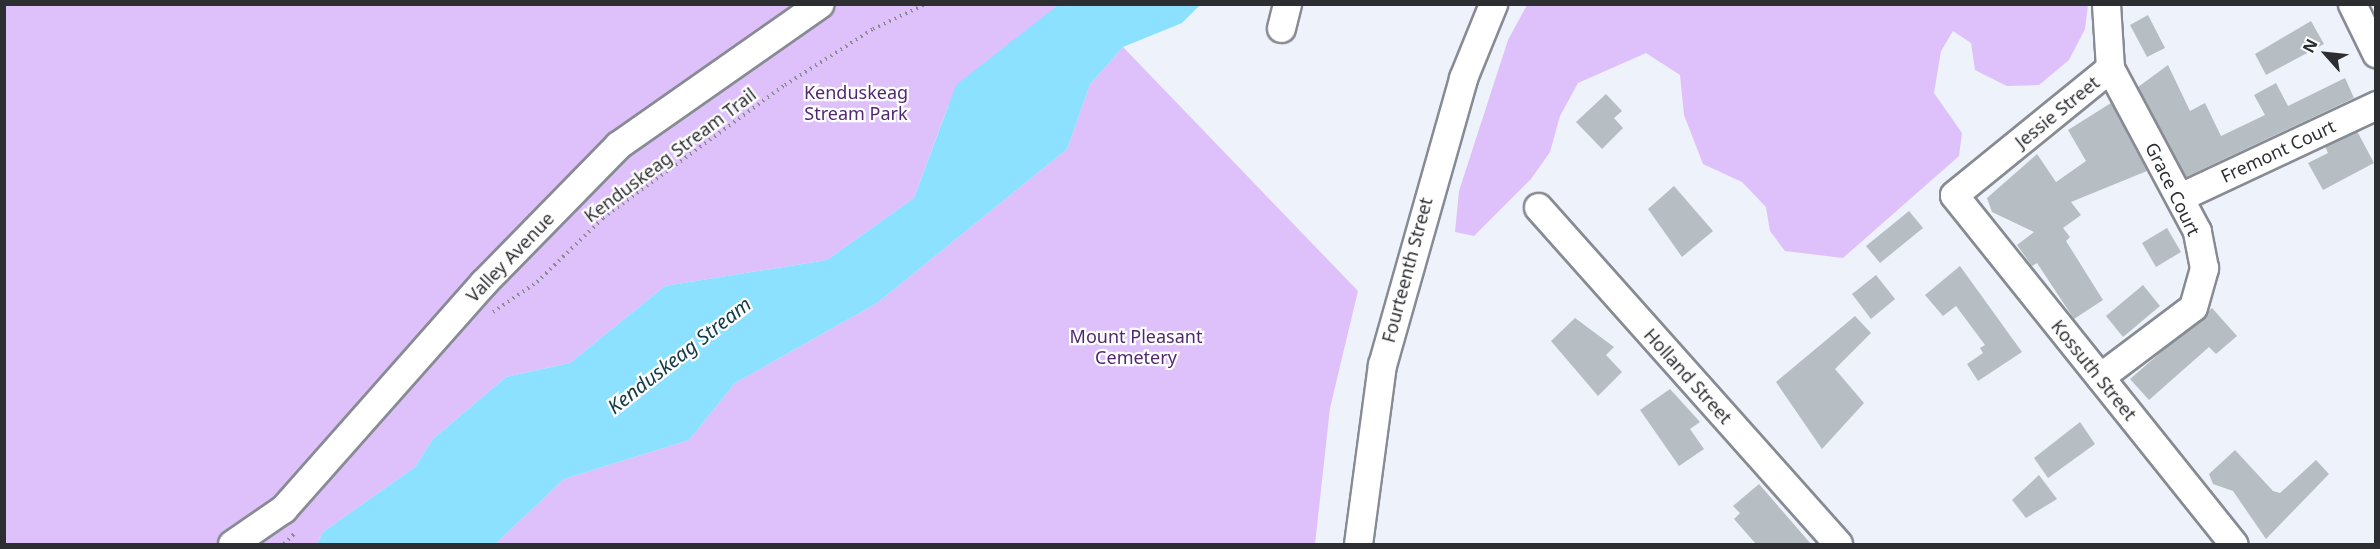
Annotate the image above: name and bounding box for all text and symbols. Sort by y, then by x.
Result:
north arrow [2296,24,2356,84]
text: N [2297,35,2323,57]
street label: Jessie Street [2011,71,2103,153]
park label: Kenduskeag Stream Park [804,82,908,124]
street label: Kenduskeag Stream Trail [580,83,760,227]
street label: Fremont Court [2217,115,2339,187]
street label: Grace Court [2141,139,2205,239]
street label: Fourteenth Street [1377,195,1437,345]
street label: Valley Avenue [462,208,558,306]
water label: Kenduskeag Stream [603,292,755,418]
street label: Kossuth Street [2047,315,2141,425]
street label: Holland Street [1640,324,1736,428]
park label: Mount Pleasant Cemetery [1070,326,1202,368]

